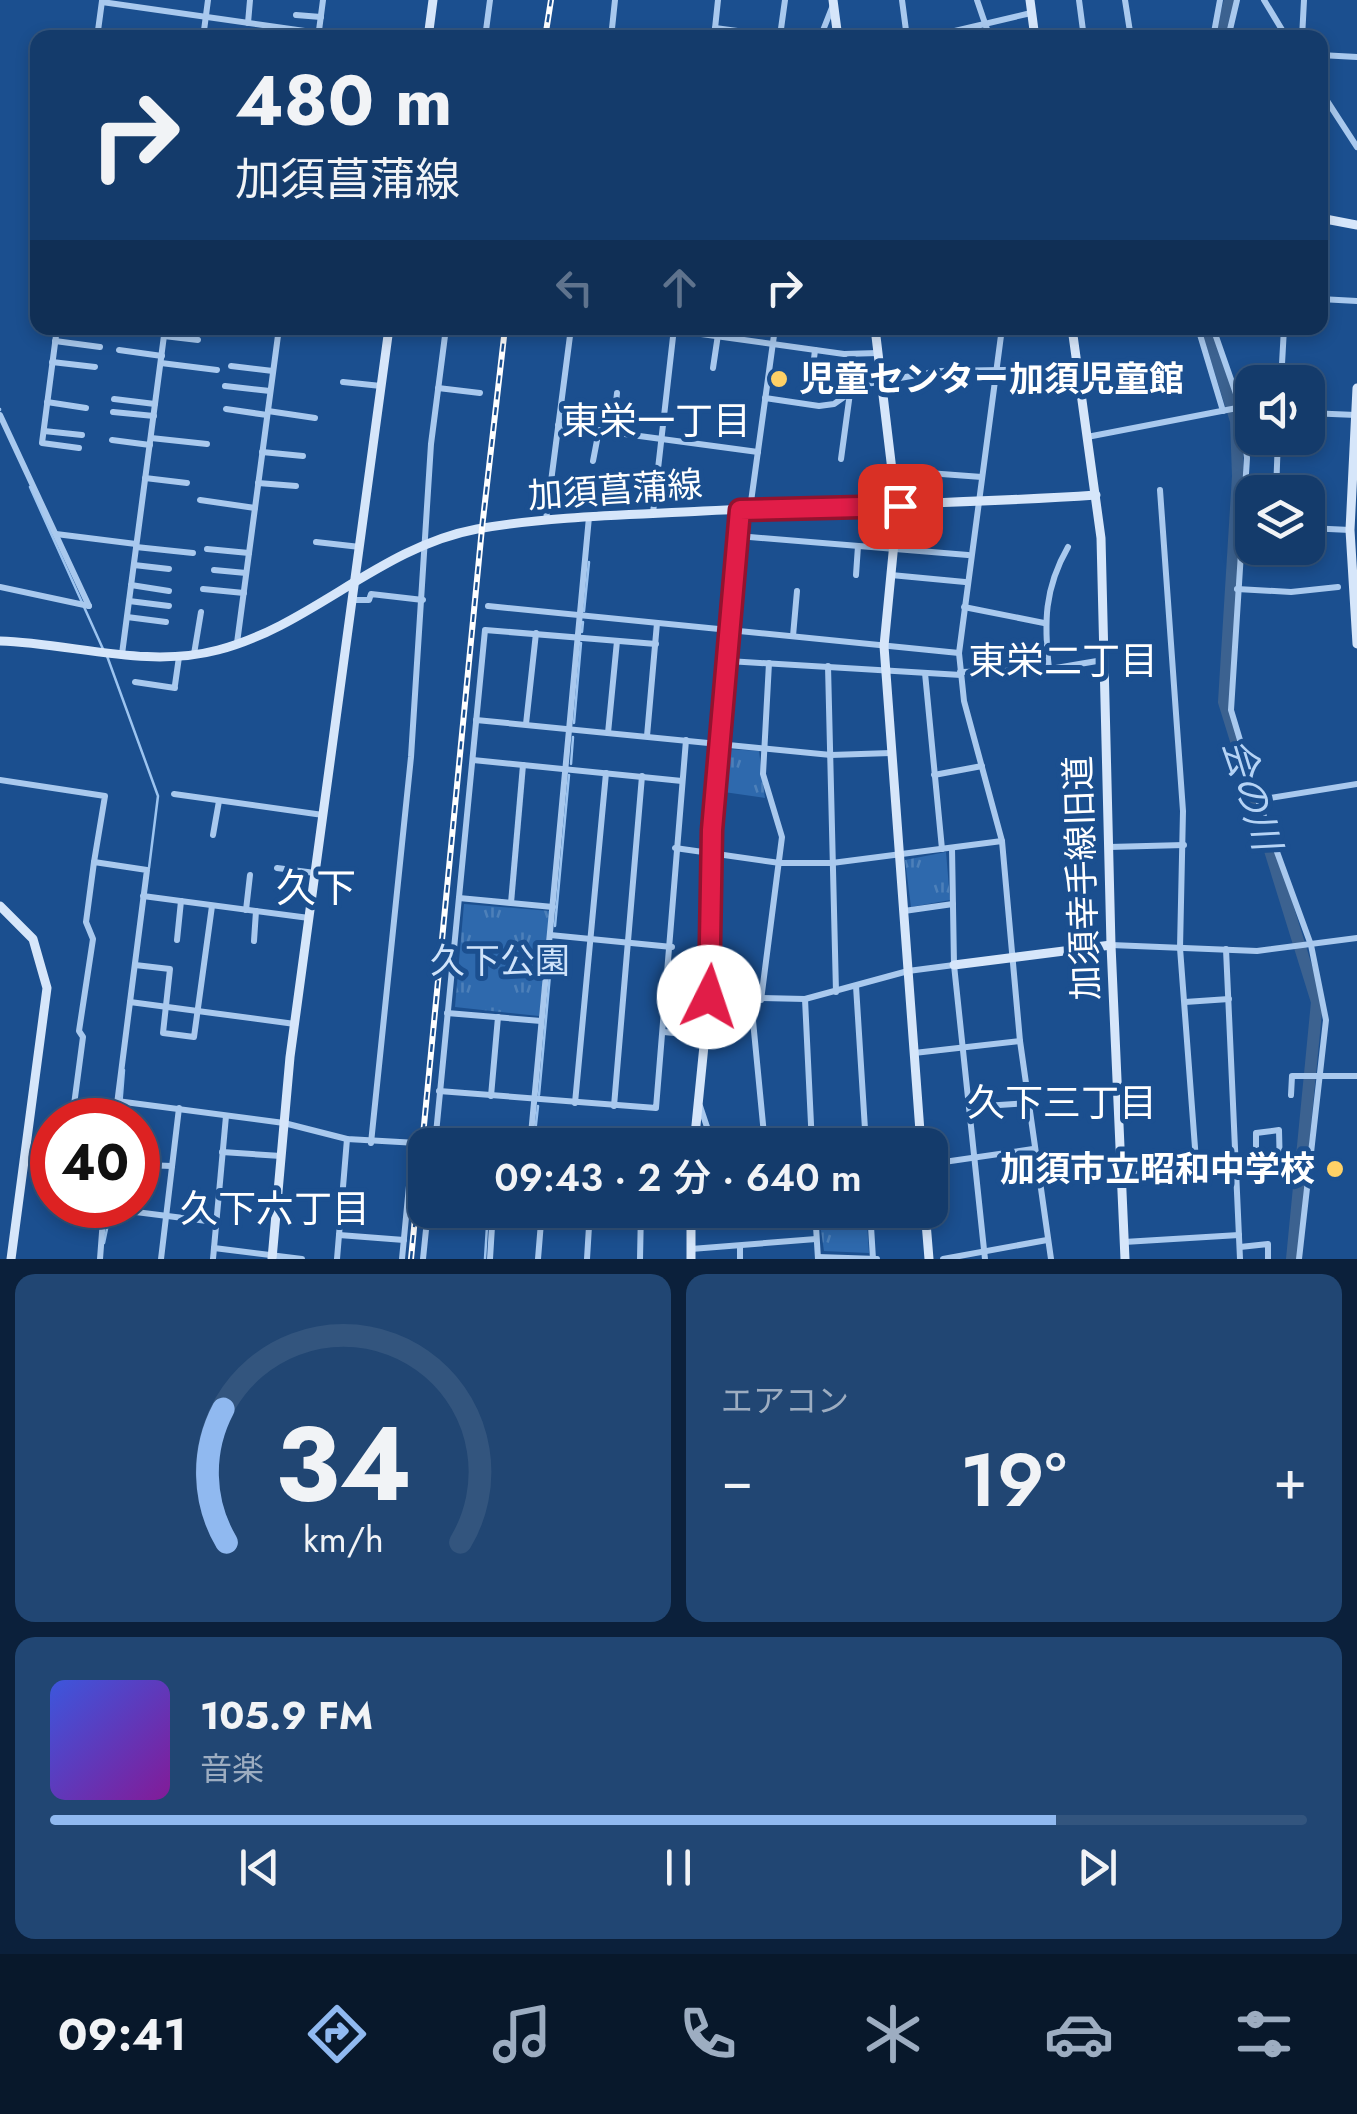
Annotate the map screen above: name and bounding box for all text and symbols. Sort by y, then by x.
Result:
text: 480 m [235,50,453,151]
icon: right [70,70,200,200]
text: 加須菖蒲線 [235,147,460,212]
icon: left [547,260,602,315]
icon: ahead [652,260,707,315]
icon: right [757,260,812,315]
place label: 児童センター加須児童館 [799,354,1184,404]
map controls [1235,365,1325,565]
button: sound [1235,365,1325,455]
marker: 児童センター加須児童館 [768,368,790,390]
district label: 東栄一丁目 [561,393,751,448]
street label: 加須菖蒲線 [526,459,704,521]
pin [858,464,943,549]
button: layers [1235,475,1325,565]
icon: arrive [873,479,928,534]
district label: 東栄二丁目 [968,633,1158,688]
water label: 会の川 [1209,731,1296,860]
street label: 加須幸手線旧道 [1053,755,1111,1001]
district label: 久下 [276,859,356,917]
park label: 久下公園 [430,936,570,986]
position arrow [657,945,761,1049]
district label: 久下三丁目 [967,1075,1157,1130]
speed limit sign: 40 [30,1098,160,1228]
place label: 加須市立昭和中学校 [1000,1144,1315,1194]
text: 09:43 · 2 分 · 640 m [494,1150,862,1205]
marker: 加須市立昭和中学校 [1324,1158,1346,1180]
district label: 久下六丁目 [180,1181,370,1236]
text: エアコン [721,1378,849,1424]
text: 34 [274,1389,412,1539]
text: 19° [960,1426,1067,1534]
text: − [721,1440,753,1520]
text: + [1273,1440,1307,1520]
text: km/h [303,1514,383,1565]
text: 105.9 FM [200,1688,373,1743]
text: 音楽 [200,1746,264,1792]
icon: previous [232,1840,287,1895]
icon: pause [651,1840,706,1895]
icon: next [1070,1840,1125,1895]
icon: directions [302,1999,372,2069]
icon: music [487,1999,557,2069]
icon: phone [673,1999,743,2069]
icon: climate [858,1999,928,2069]
icon: car [1044,1999,1114,2069]
icon: filters [1229,1999,1299,2069]
text: 09:41 [58,2002,186,2067]

